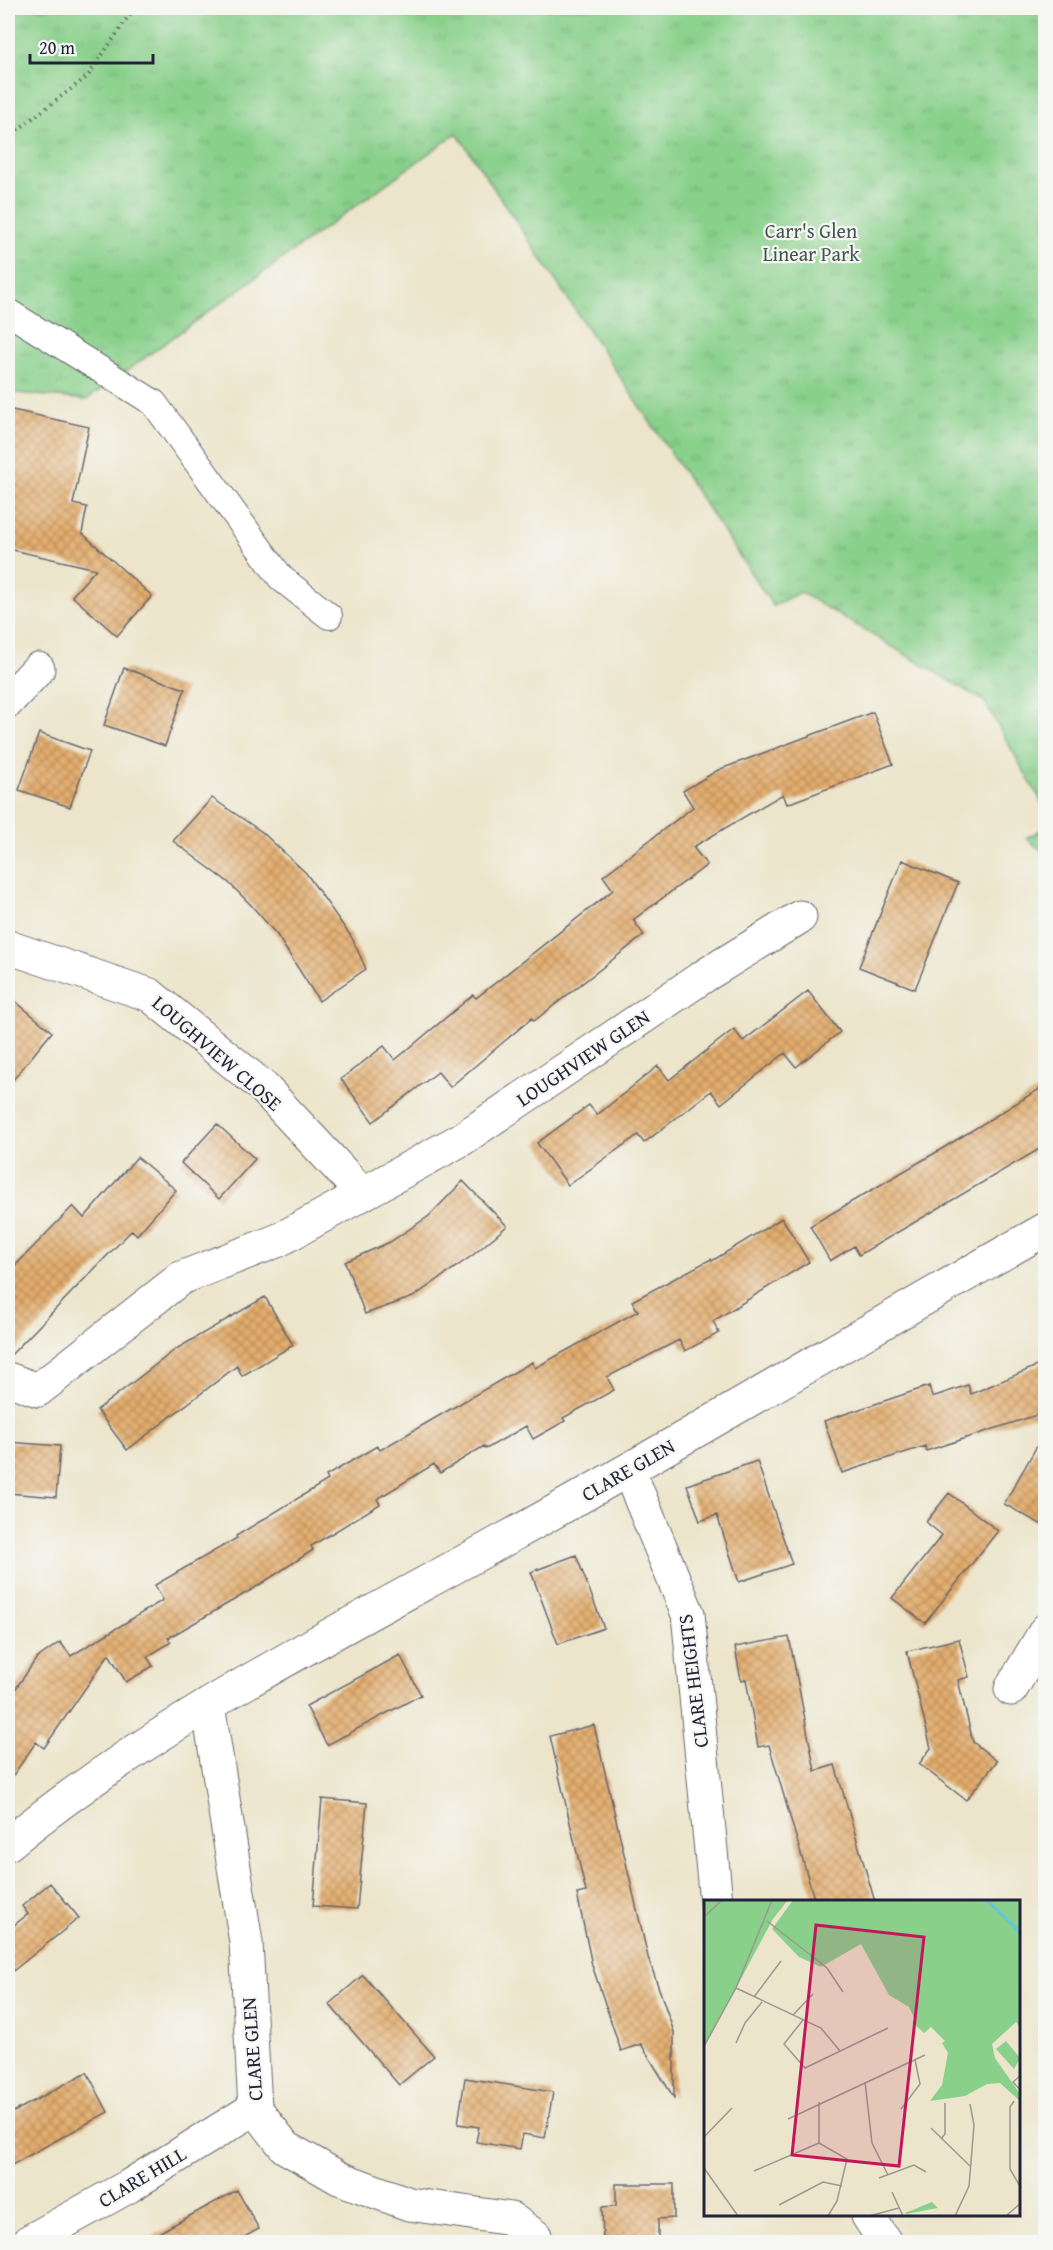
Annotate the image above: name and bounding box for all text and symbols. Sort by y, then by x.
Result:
scale bar [30,27,153,65]
text: 20 m [39,34,75,61]
park label: Carr's Glen Linear Park [763,216,860,268]
street label: LOUGHVIEW CLOSE [146,988,289,1117]
street label: LOUGHVIEW GLEN [510,1002,655,1113]
street label: CLARE GLEN [576,1431,680,1508]
street label: CLARE HEIGHTS [670,1613,715,1750]
inset map [704,1900,1020,2217]
street label: CLARE GLEN [233,1996,270,2102]
street label: CLARE HILL [92,2139,191,2214]

